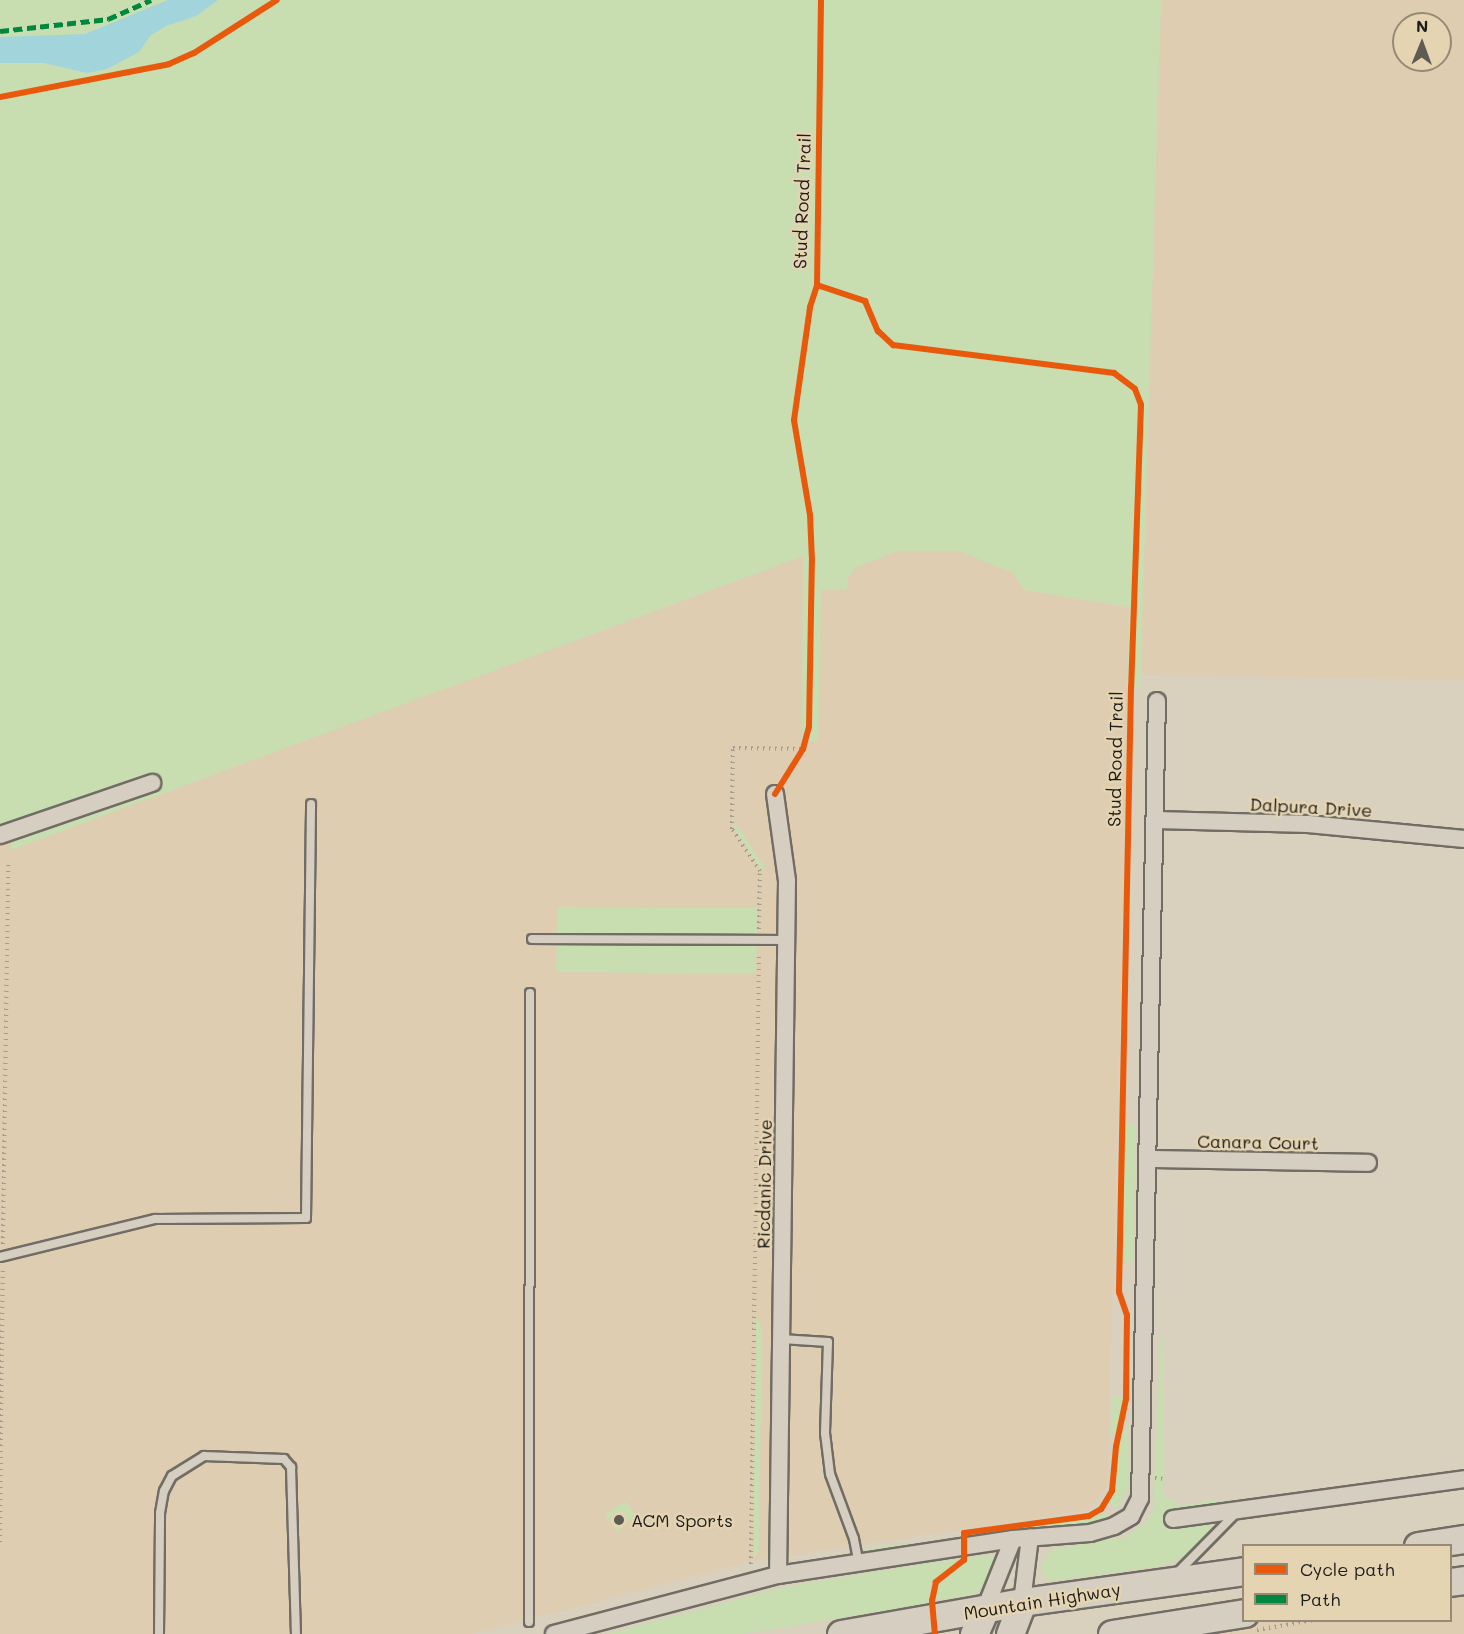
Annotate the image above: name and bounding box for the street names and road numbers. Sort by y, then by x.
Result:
street label: Stud Road Trail [789,133,815,269]
street label: Stud Road Trail [1103,691,1127,827]
street label: Dalpura Drive [1249,793,1373,821]
street label: Ricdanic Drive [752,1119,776,1249]
street label: Canara Court [1197,1130,1319,1154]
street label: Mountain Highway [962,1578,1122,1624]

